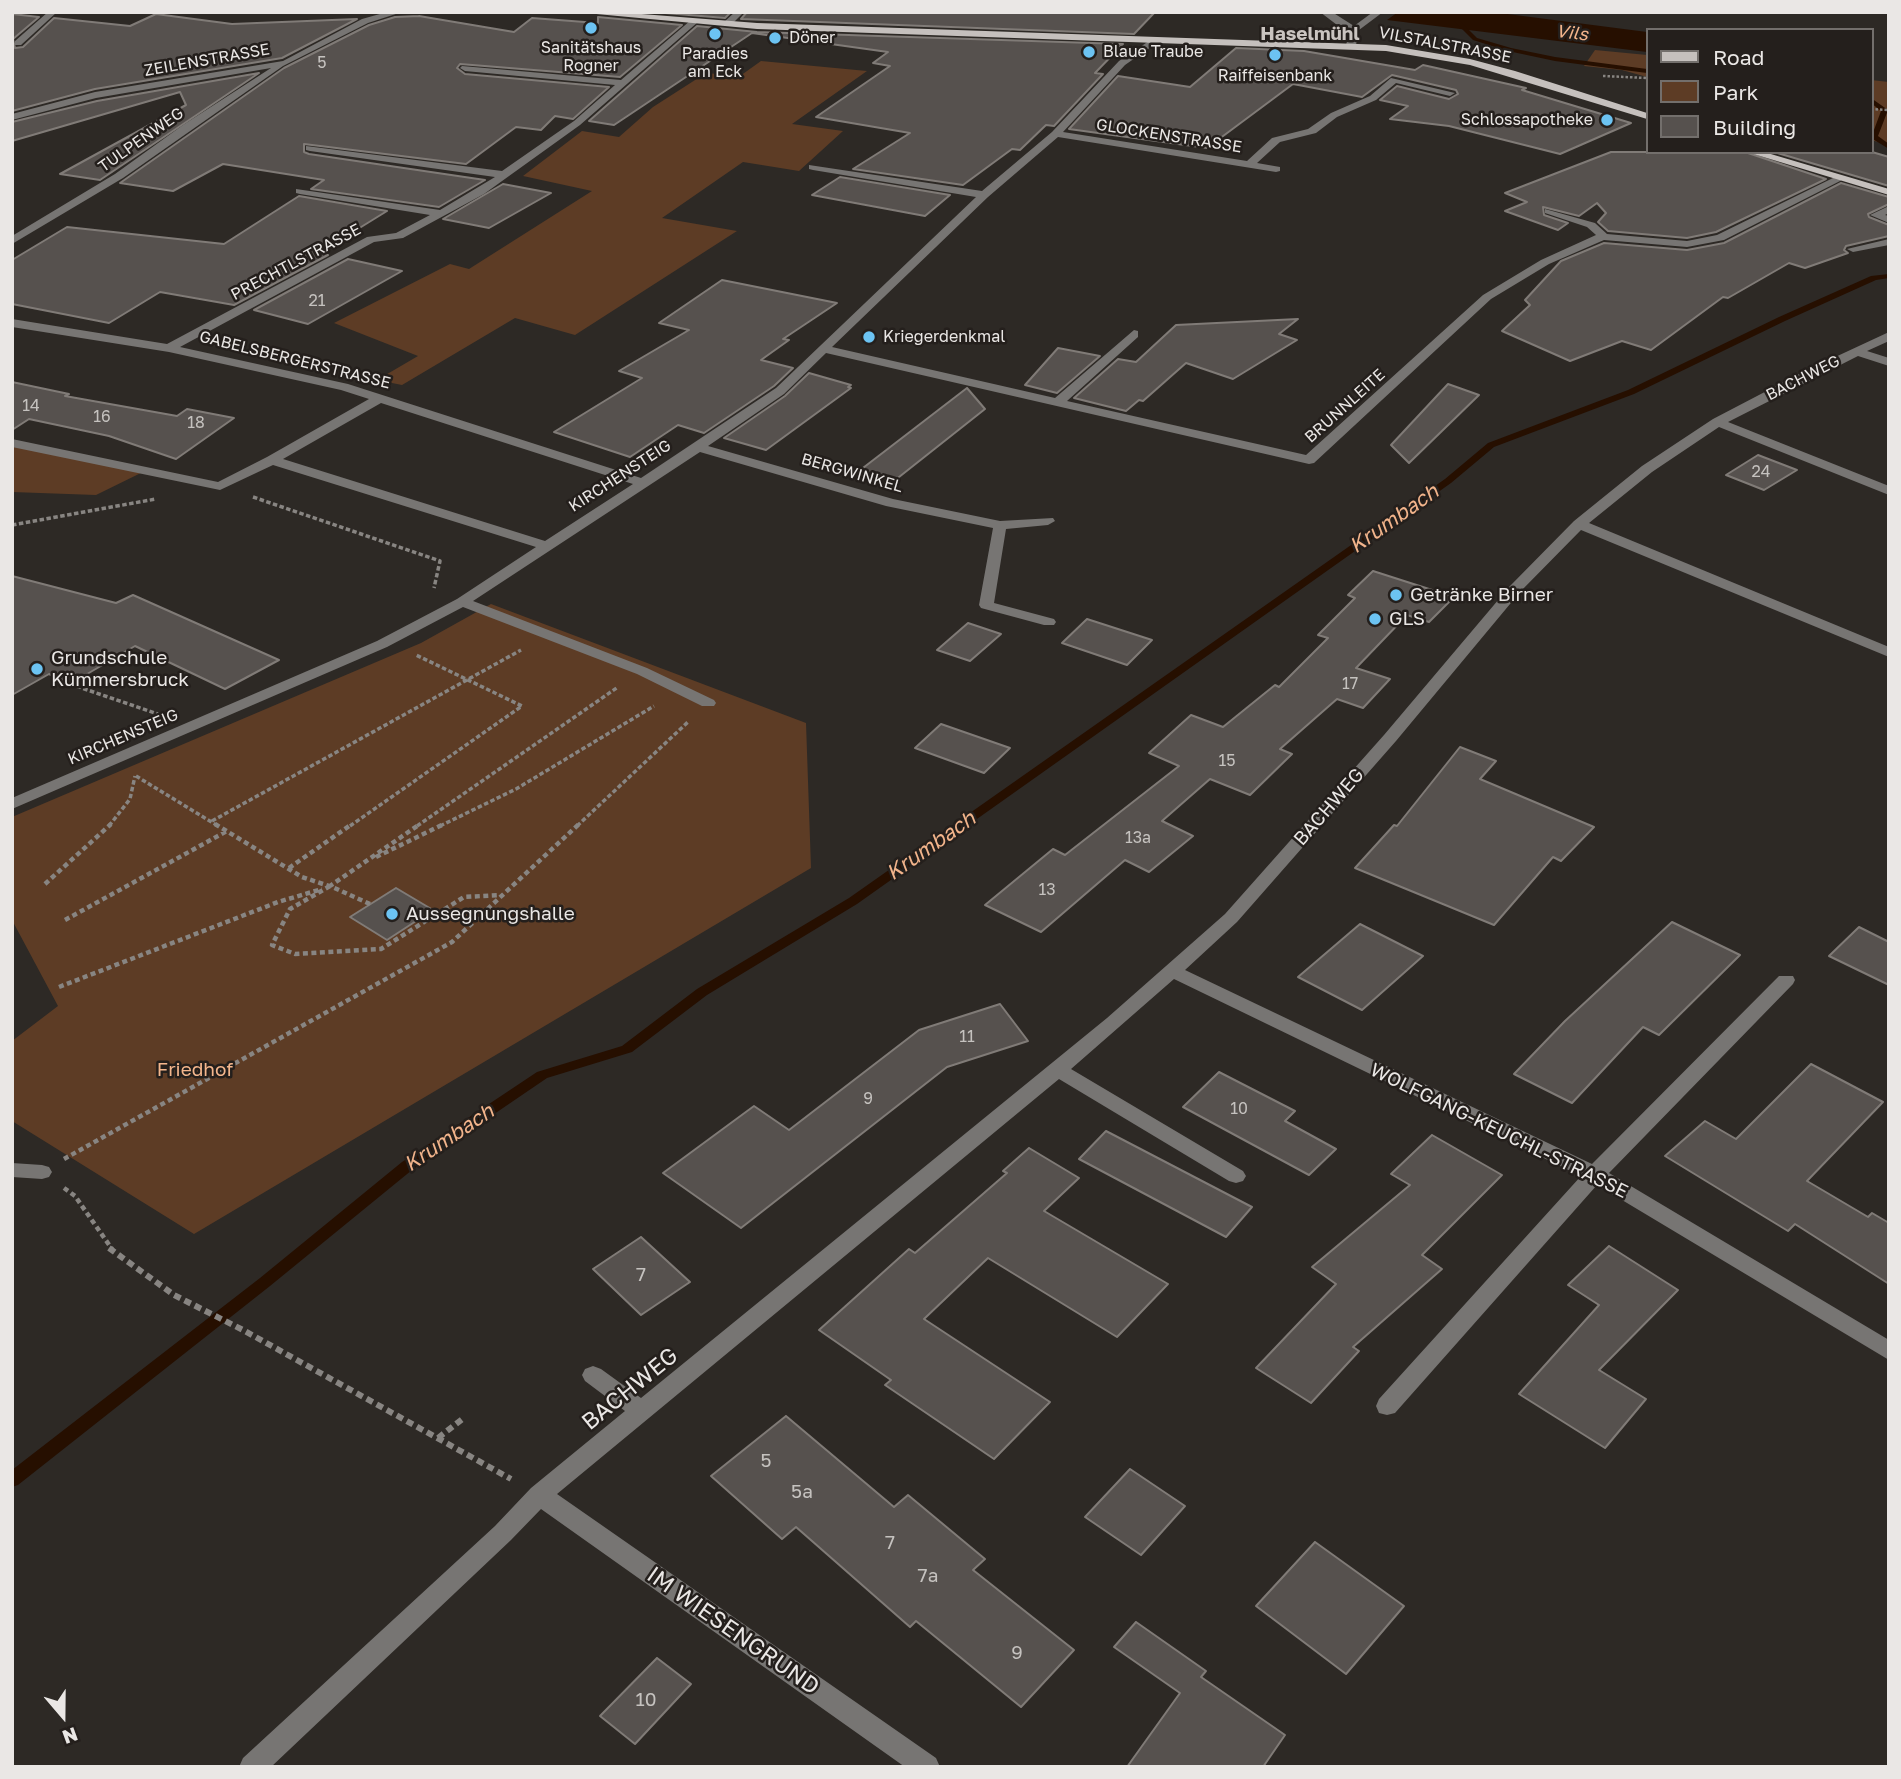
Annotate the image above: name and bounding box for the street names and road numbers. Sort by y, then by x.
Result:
street label: VILSTALSTRASSE [1377,23,1513,67]
street label: ZEILENSTRASSE [143,40,271,80]
street label: TULPENWEG [95,104,187,176]
street label: GLOCKENSTRASSE [1095,115,1243,157]
street label: PRECHTLSTRASSE [228,220,364,304]
street label: GABELSBERGERSTRASSE [198,327,392,393]
street label: BACHWEG [1763,351,1843,405]
street label: BRUNNLEITE [1301,365,1389,447]
street label: KIRCHENSTEIG [565,436,675,516]
street label: BERGWINKEL [799,449,905,497]
street label: KIRCHENSTEIG [65,705,181,769]
street label: BACHWEG [1289,764,1369,850]
street label: WOLFGANG-KEUCHL-STRASSE [1366,1058,1632,1204]
street label: BACHWEG [577,1342,683,1436]
street label: IM WIESENGRUND [641,1561,825,1701]

